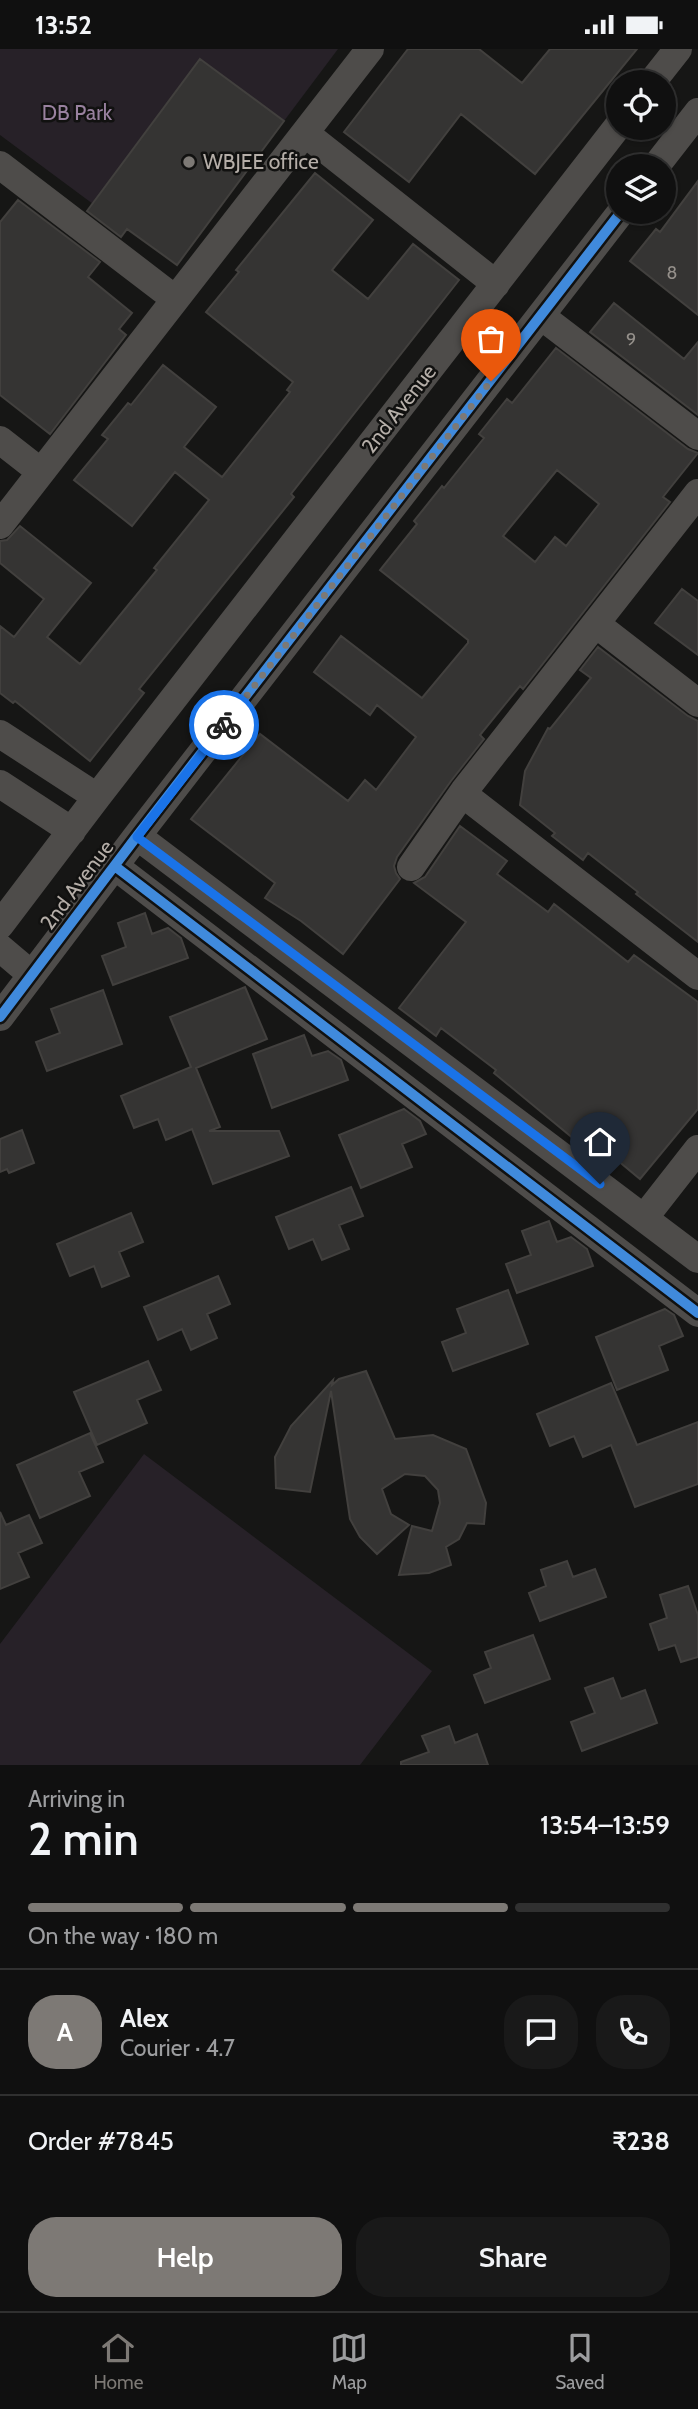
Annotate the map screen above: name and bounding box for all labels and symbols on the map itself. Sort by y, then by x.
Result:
park label: DB Park [42,100,113,125]
place label: WBJEE office [203,149,319,174]
marker: WBJEE office [181,154,197,170]
house number: 8 [667,262,677,284]
pin [461,309,521,381]
house number: 9 [626,329,636,351]
street label: 2nd Avenue [356,359,441,458]
courier [189,690,259,760]
street label: 2nd Avenue [35,835,119,934]
pin [570,1112,630,1184]

